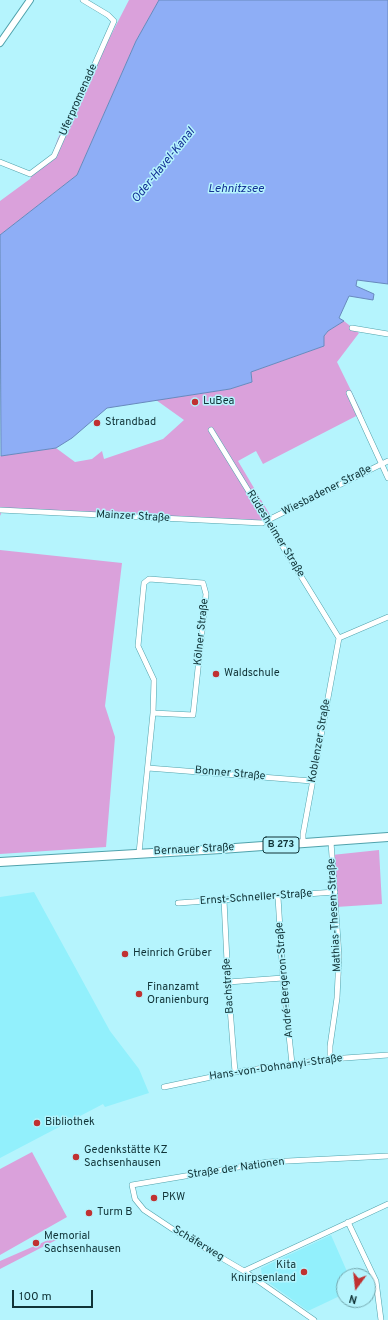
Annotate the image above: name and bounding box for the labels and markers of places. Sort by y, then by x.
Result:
place label: LuBea [203,395,234,409]
marker: LuBea [190,397,200,407]
place label: Strandbad [105,416,156,430]
marker: Strandbad [92,418,102,428]
place label: Waldschule [224,667,280,681]
marker: Waldschule [211,669,221,679]
place label: Heinrich Grüber [133,947,212,961]
marker: Heinrich Grüber [120,949,130,959]
place label: Finanzamt Oranienburg [147,981,209,1007]
marker: Finanzamt Oranienburg [134,989,144,999]
place label: Bibliothek [45,1116,95,1130]
marker: Bibliothek [32,1118,42,1128]
place label: Gedenkstätte KZ Sachsenhausen [84,1144,168,1170]
marker: Gedenkstätte KZ Sachsenhausen [71,1152,81,1162]
place label: PKW [162,1191,185,1205]
marker: PKW [149,1193,159,1203]
place label: Turm B [97,1206,133,1220]
marker: Turm B [84,1208,94,1218]
place label: Memorial Sachsenhausen [44,1230,121,1256]
marker: Memorial Sachsenhausen [31,1238,41,1248]
place label: Kita Knirpsenland [231,1259,296,1285]
marker: Kita Knirpsenland [299,1267,309,1277]

